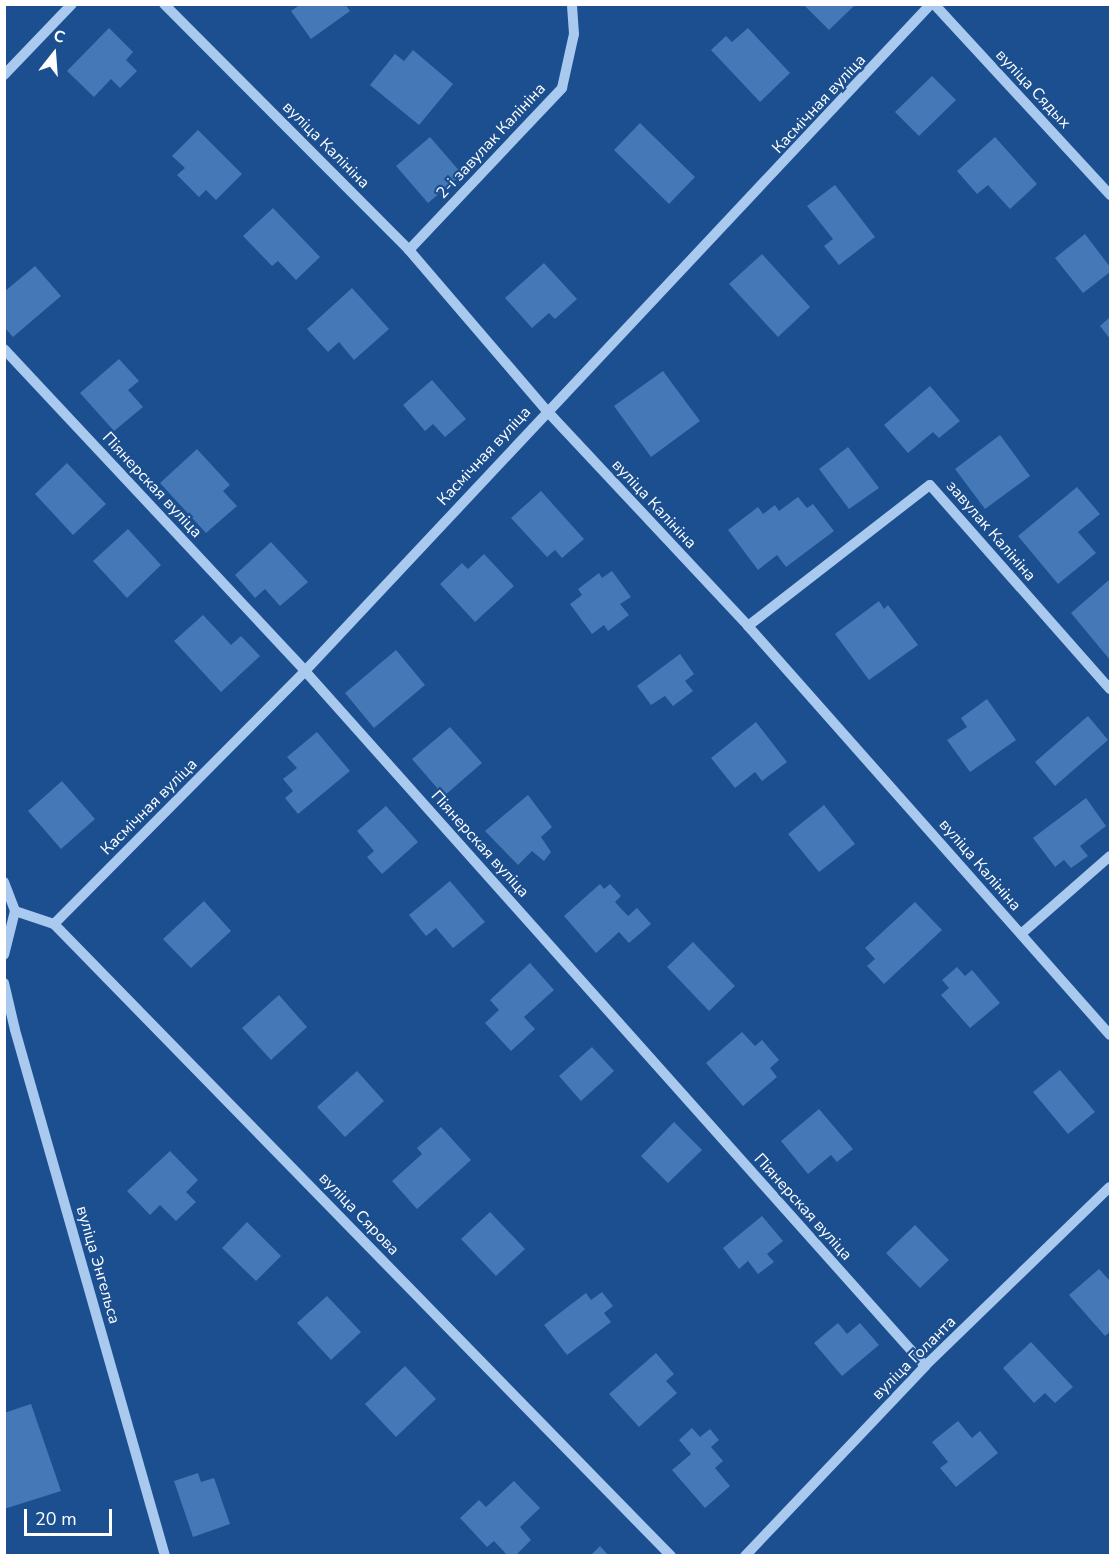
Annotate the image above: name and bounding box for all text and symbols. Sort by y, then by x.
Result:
north arrow [24,24,84,84]
text: С [51,25,68,49]
street label: вуліца Сядых [991,45,1075,133]
street label: Касмічная вуліца [768,51,870,157]
street label: 2-і завулак Калініна [432,79,550,203]
street label: вуліца Калініна [278,97,374,193]
street label: Касмічная вуліца [433,403,535,509]
street label: Піянерская вуліца [98,428,206,542]
street label: вуліца Калініна [608,455,700,553]
street label: завулак Калініна [942,477,1040,585]
street label: Касмічная вуліца [97,755,201,859]
street label: Піянерская вуліца [427,787,533,901]
street label: вуліца Калініна [935,815,1025,915]
street label: Піянерская вуліца [750,1150,856,1264]
street label: вуліца Сярова [315,1169,403,1259]
street label: вуліца Энгельса [72,1204,124,1326]
street label: вуліца Голанта [868,1312,960,1404]
scale bar [27,1497,116,1535]
text: 20 m [35,1507,77,1531]

